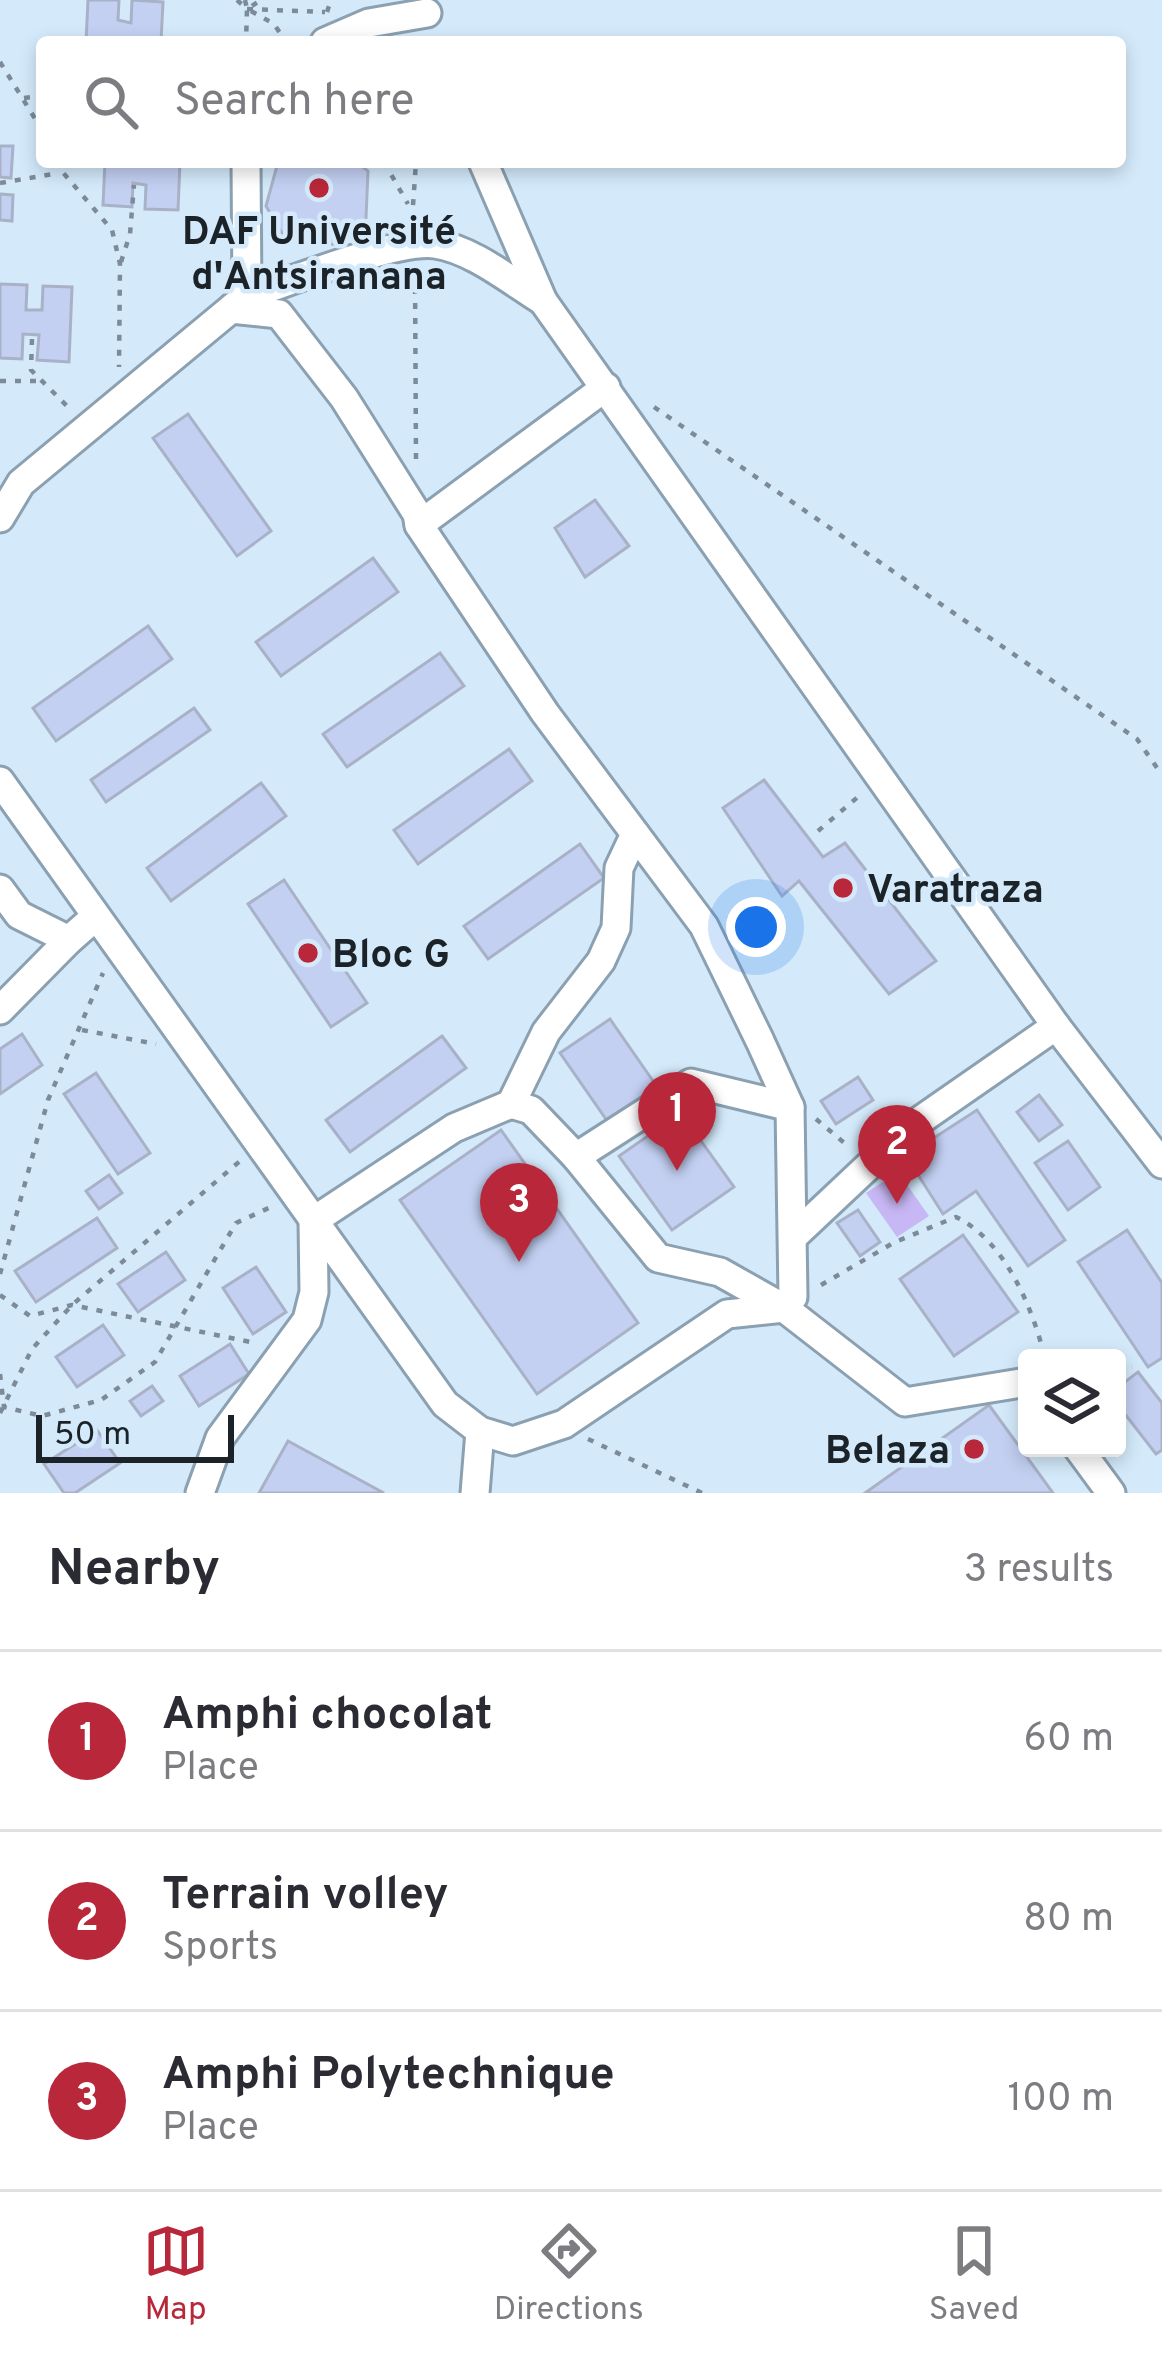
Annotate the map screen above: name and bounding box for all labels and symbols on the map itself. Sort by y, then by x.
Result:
marker: DAF Université d'Antsiranana [306,175,332,201]
place label: DAF Université d'Antsiranana [182,210,456,304]
place label: Varatraza [867,868,1044,917]
marker: Varatraza [830,875,856,901]
your location [726,897,786,957]
place label: Bloc G [332,933,450,982]
marker: Bloc G [295,940,321,966]
pin: 1 [638,1072,716,1171]
pin: 2 [858,1105,936,1204]
pin: 3 [480,1163,558,1262]
scale bar [36,1409,234,1462]
place label: Belaza [825,1429,950,1478]
marker: Belaza [961,1436,987,1462]

